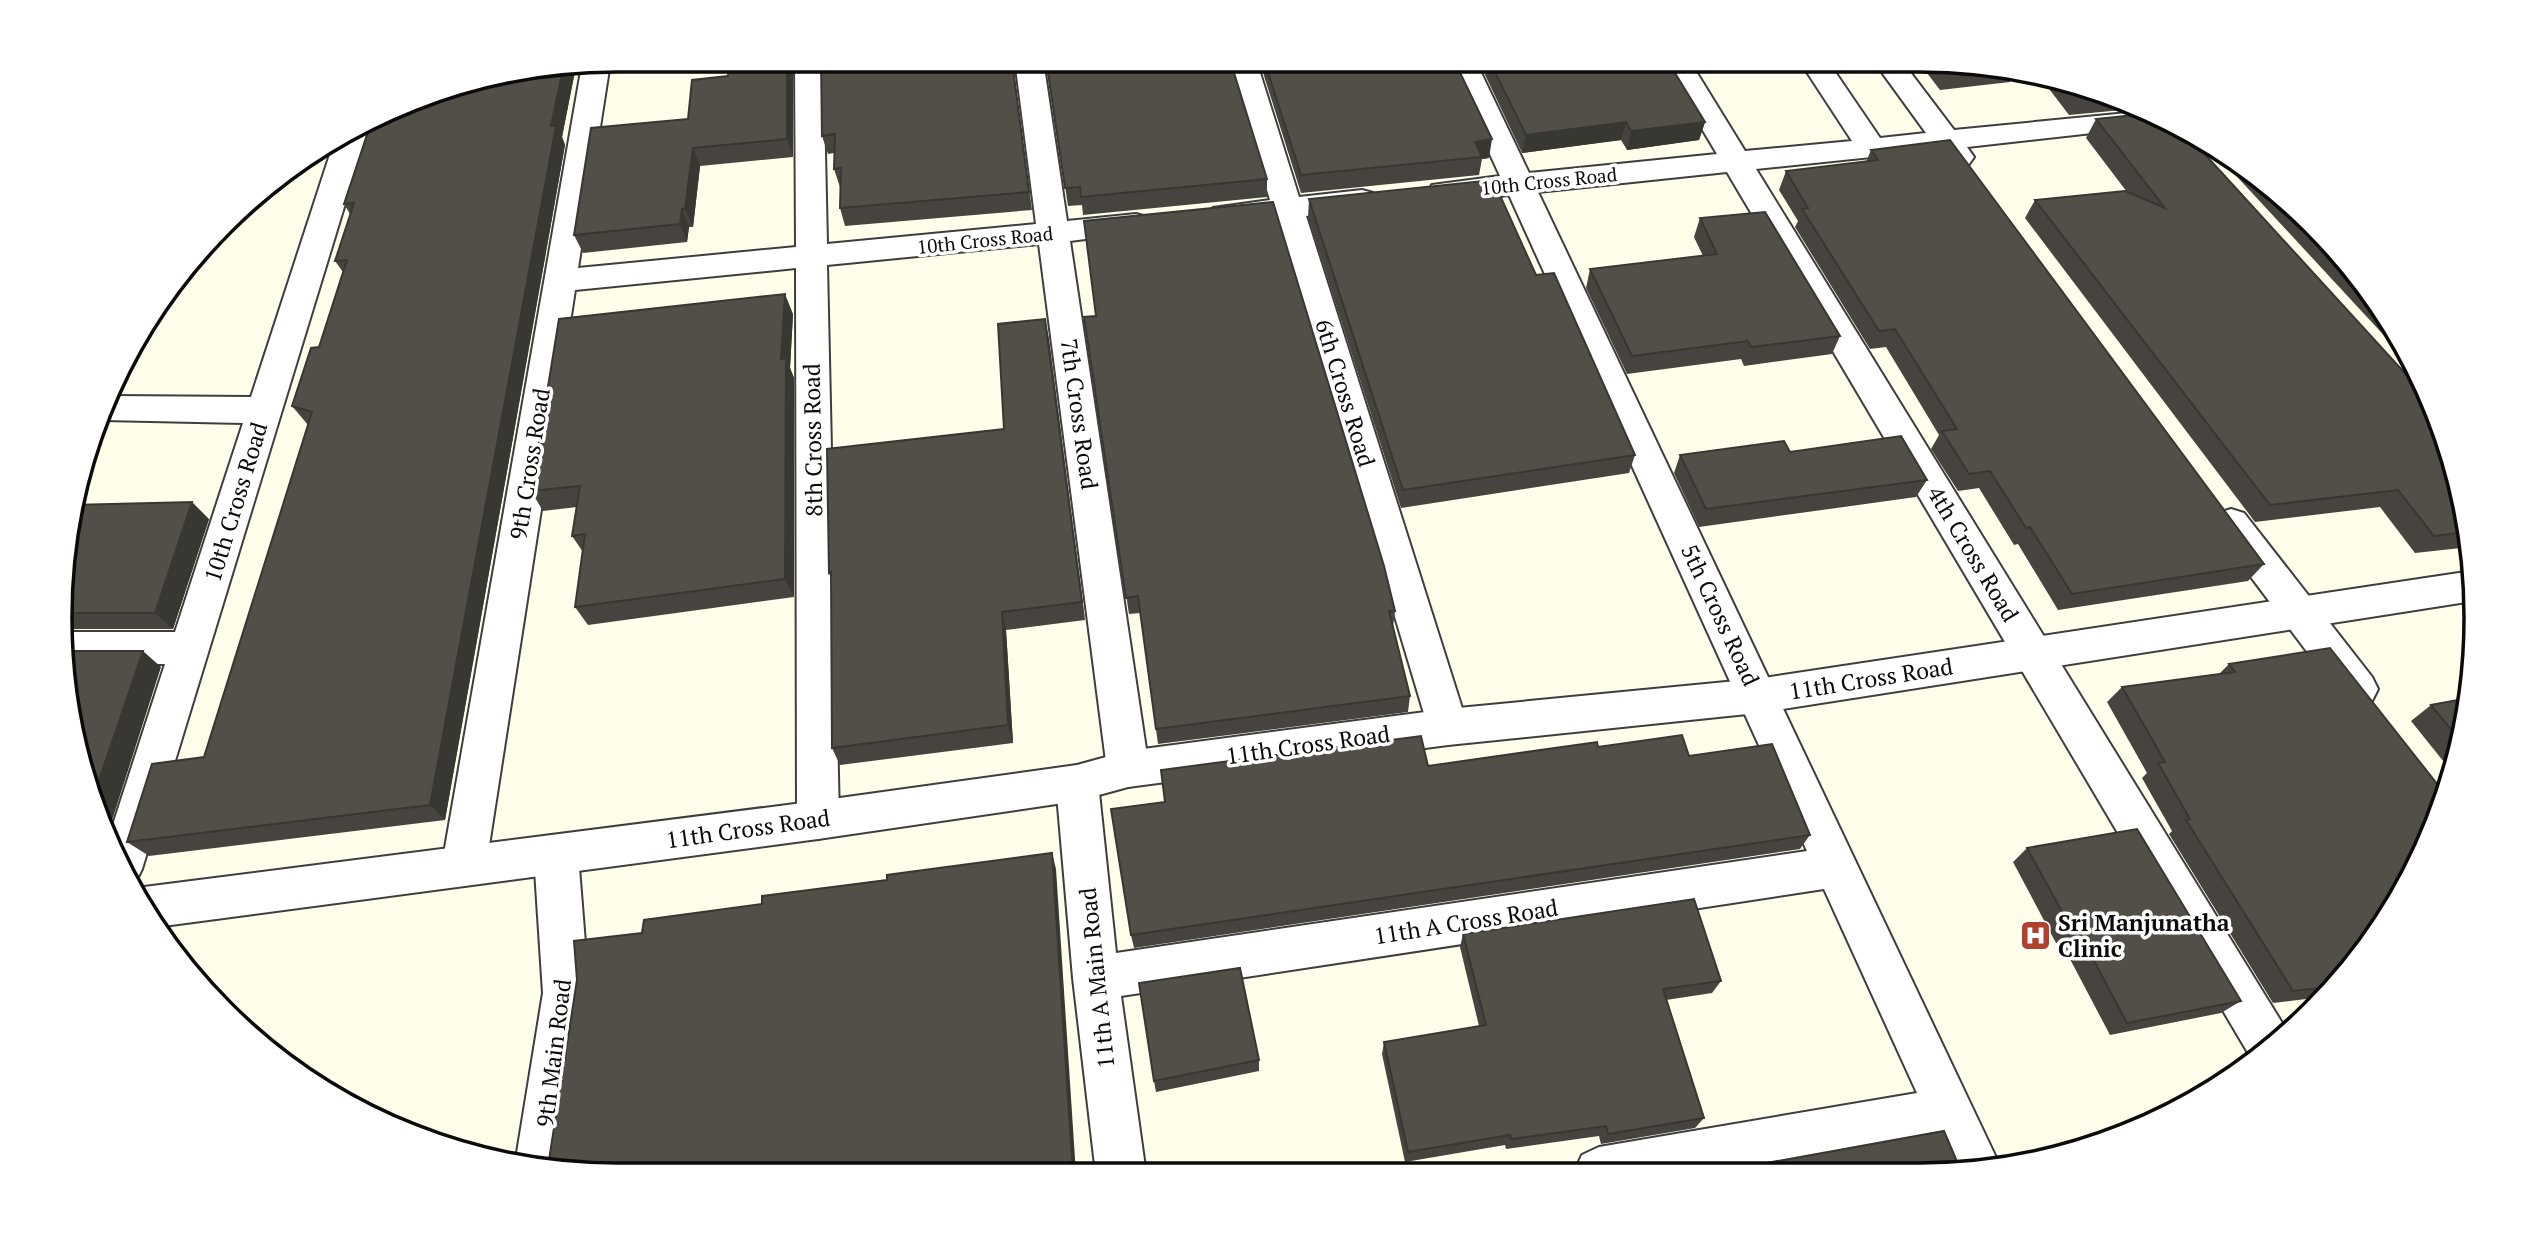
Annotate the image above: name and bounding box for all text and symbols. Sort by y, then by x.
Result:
street label: 10th Cross Road [1480,161,1619,200]
street label: 10th Cross Road [916,220,1055,259]
street label: 6th Cross Road [1308,315,1383,471]
street label: 7th Cross Road [1054,336,1105,492]
street label: 8th Cross Road [796,363,829,517]
street label: 9th Cross Road [502,386,557,542]
street label: 10th Cross Road [197,418,275,585]
street label: 4th Cross Road [1921,480,2026,628]
street label: 5th Cross Road [1674,539,1767,691]
street label: 11th Cross Road [1787,650,1955,707]
street label: 11th Cross Road [1224,718,1392,771]
street label: 11th Cross Road [664,802,832,855]
street label: 11th A Main Road [1072,886,1121,1070]
street label: 11th A Cross Road [1372,892,1560,951]
place label: Sri Manjunatha Clinic [2058,907,2230,964]
hospital icon: Sri Manjunatha Clinic [2018,919,2052,953]
street label: 9th Main Road [529,977,578,1129]

